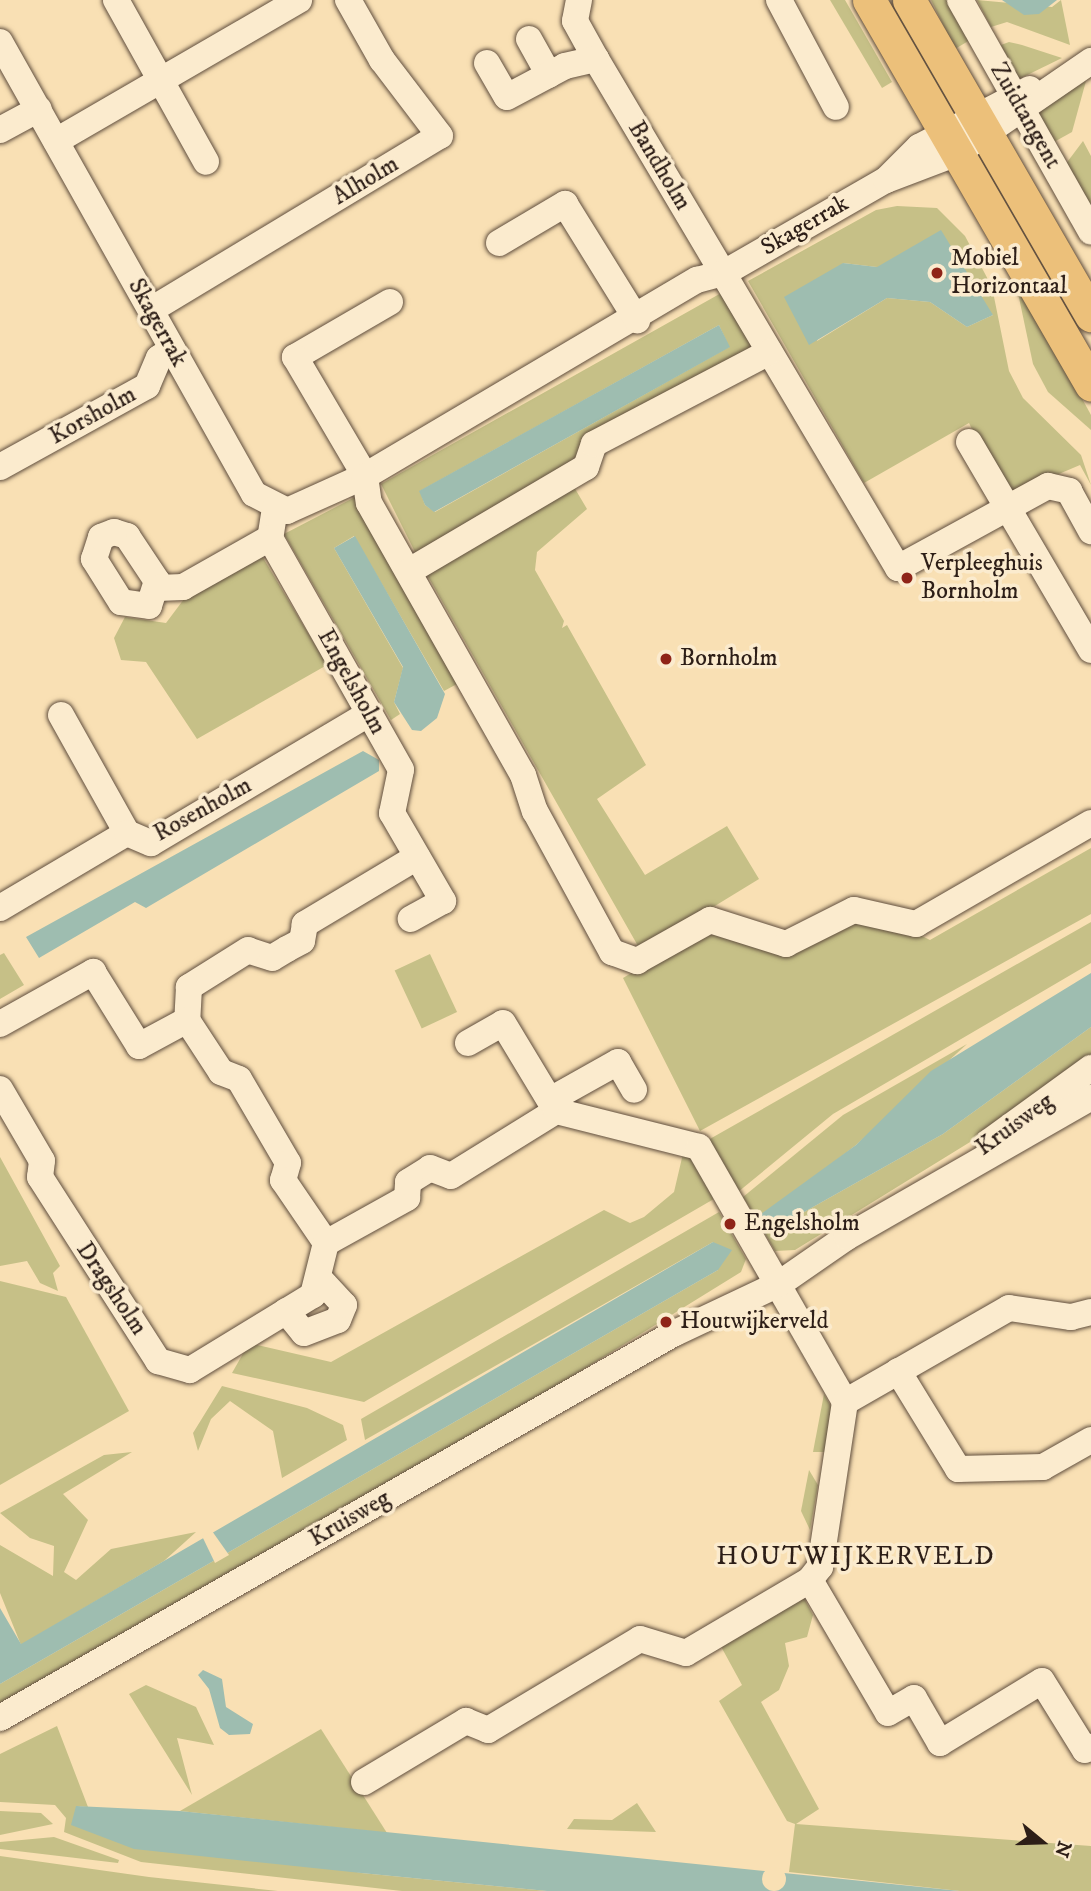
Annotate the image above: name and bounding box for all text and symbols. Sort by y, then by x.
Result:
street label: Zuidtangent [983,58,1067,174]
street label: Bandholm [621,116,697,216]
street label: Alholm [328,150,404,212]
street label: Skagerrak [756,189,854,263]
place label: Mobiel Horizontaal [951,245,1067,301]
marker: Mobiel Horizontaal [929,265,945,281]
street label: Skagerrak [121,274,193,372]
street label: Korsholm [45,381,141,451]
place label: Verpleeghuis Bornholm [921,550,1043,606]
marker: Verpleeghuis Bornholm [899,570,915,586]
street label: Engelsholm [310,624,392,740]
place label: Bornholm [680,645,778,673]
marker: Bornholm [658,651,674,667]
street label: Rosenholm [149,771,257,849]
street label: Kruisweg [971,1087,1059,1163]
place label: Engelsholm [744,1210,860,1238]
marker: Engelsholm [722,1216,738,1232]
street label: Dragsholm [69,1237,153,1341]
place label: Houtwijkerveld [680,1308,828,1336]
marker: Houtwijkerveld [658,1314,674,1330]
street label: Kruisweg [304,1484,396,1554]
district label: HOUTWIJKERVELD [718,1541,994,1573]
north arrow [1007,1807,1077,1877]
text: N [1049,1838,1076,1860]

